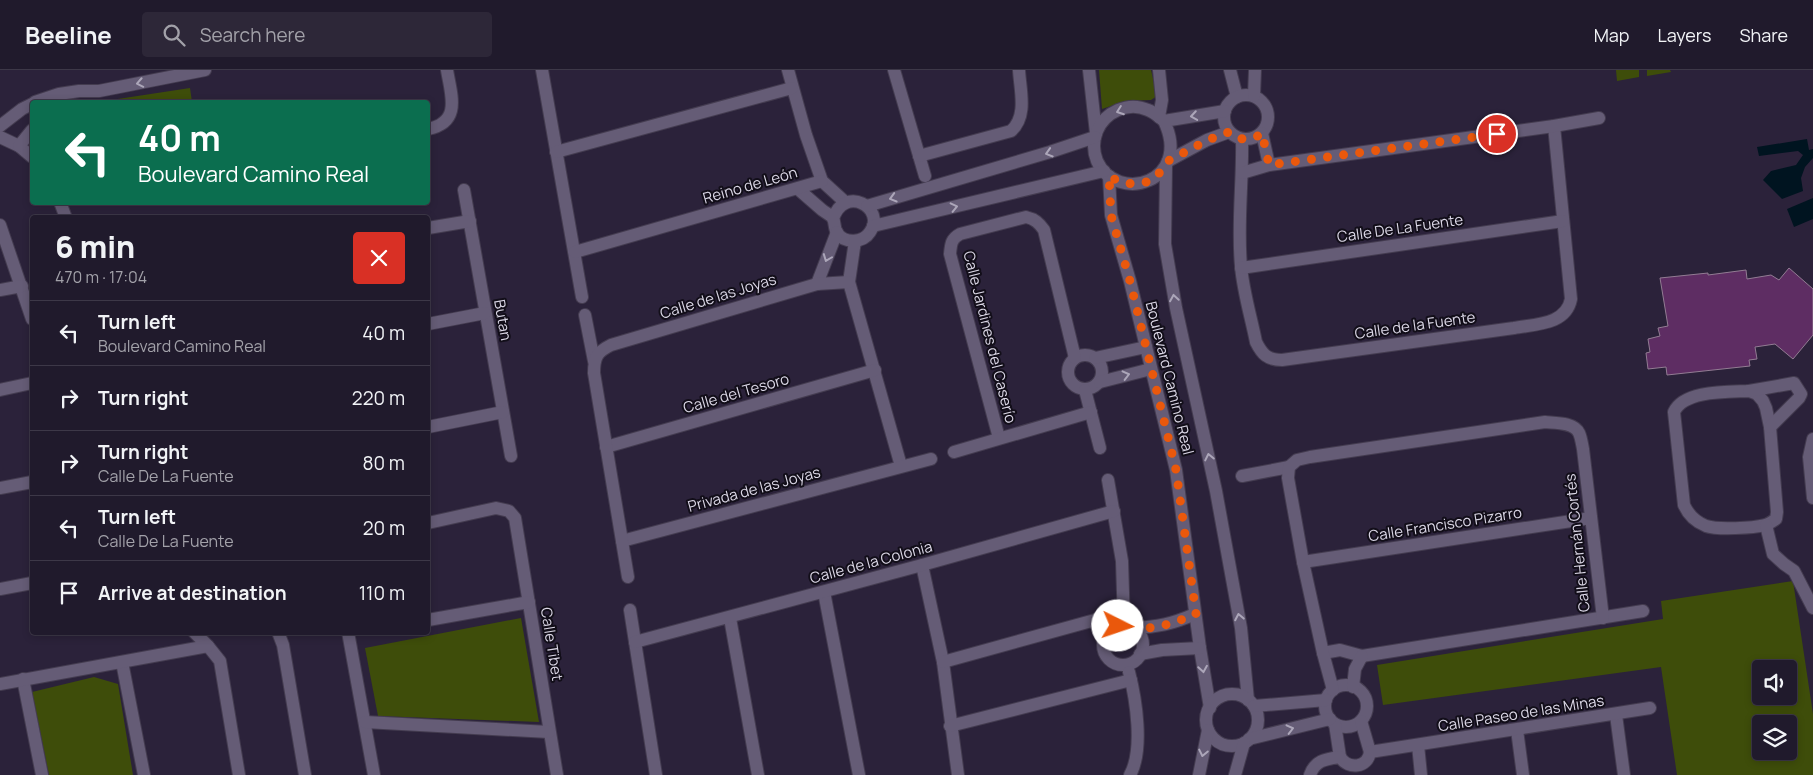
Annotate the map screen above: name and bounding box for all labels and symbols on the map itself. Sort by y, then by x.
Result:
one-way arrow [136,77,144,88]
one-way arrow [1116,105,1125,115]
one-way arrow [1190,110,1199,120]
pin [1476,113,1518,155]
one-way arrow [1045,147,1053,157]
street label: Reino de León [700,161,800,209]
one-way arrow [889,193,897,203]
one-way arrow [950,202,959,213]
street label: Calle De La Fuente [1336,209,1465,247]
street label: Calle Jardines del Caserío [958,249,1022,425]
one-way arrow [822,253,833,262]
street label: Calle de las Joyas [657,268,779,324]
one-way arrow [1170,294,1180,303]
street label: Butan [489,298,517,342]
street label: Boulevard Camino Real [1141,299,1199,457]
street label: Calle de la Fuente [1353,306,1477,344]
street label: Calle del Tesoro [681,368,792,418]
one-way arrow [1121,371,1129,381]
one-way arrow [1204,452,1215,461]
street label: Privada de las Joyas [685,461,823,517]
street label: Calle Hernán Cortés [1559,473,1595,613]
street label: Calle Francisco Pizarro [1367,501,1523,546]
street label: Calle de la Colonia [807,536,935,588]
position arrow [1091,599,1143,651]
street label: Calle Tibet [536,606,568,682]
one-way arrow [1234,612,1245,621]
one-way arrow [1198,665,1208,674]
street label: Calle Paseo de las Minas [1436,689,1606,737]
one-way arrow [1285,724,1294,735]
one-way arrow [1199,748,1209,757]

